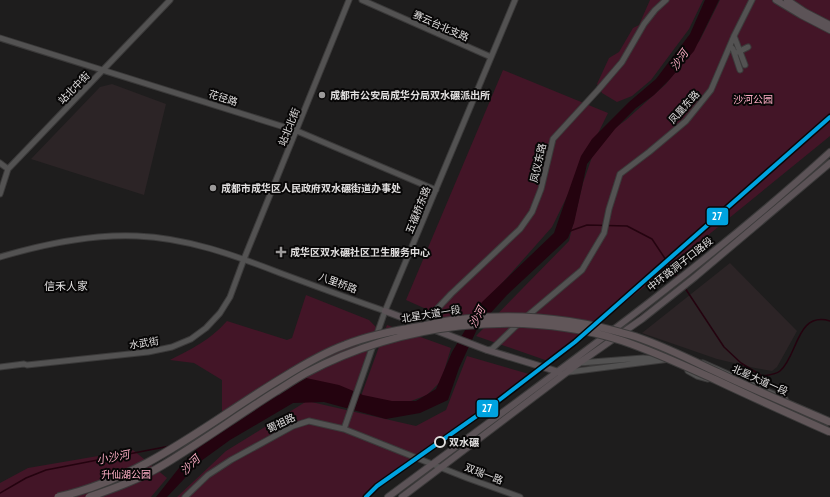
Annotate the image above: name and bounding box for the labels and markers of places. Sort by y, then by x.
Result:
place label: 成都市公安局成华分局双水碾派出所 [330,89,490,102]
marker: 成都市公安局成华分局双水碾派出所 [317,90,327,100]
place label: 成都市成华区人民政府双水碾街道办事处 [221,182,401,195]
marker: 成都市成华区人民政府双水碾街道办事处 [208,183,218,193]
marker: 成华区双水碾社区卫生服务中心 [275,246,287,258]
place label: 成华区双水碾社区卫生服务中心 [290,246,430,259]
marker: 双水碾 [434,436,446,448]
place label: 双水碾 [449,436,479,449]

